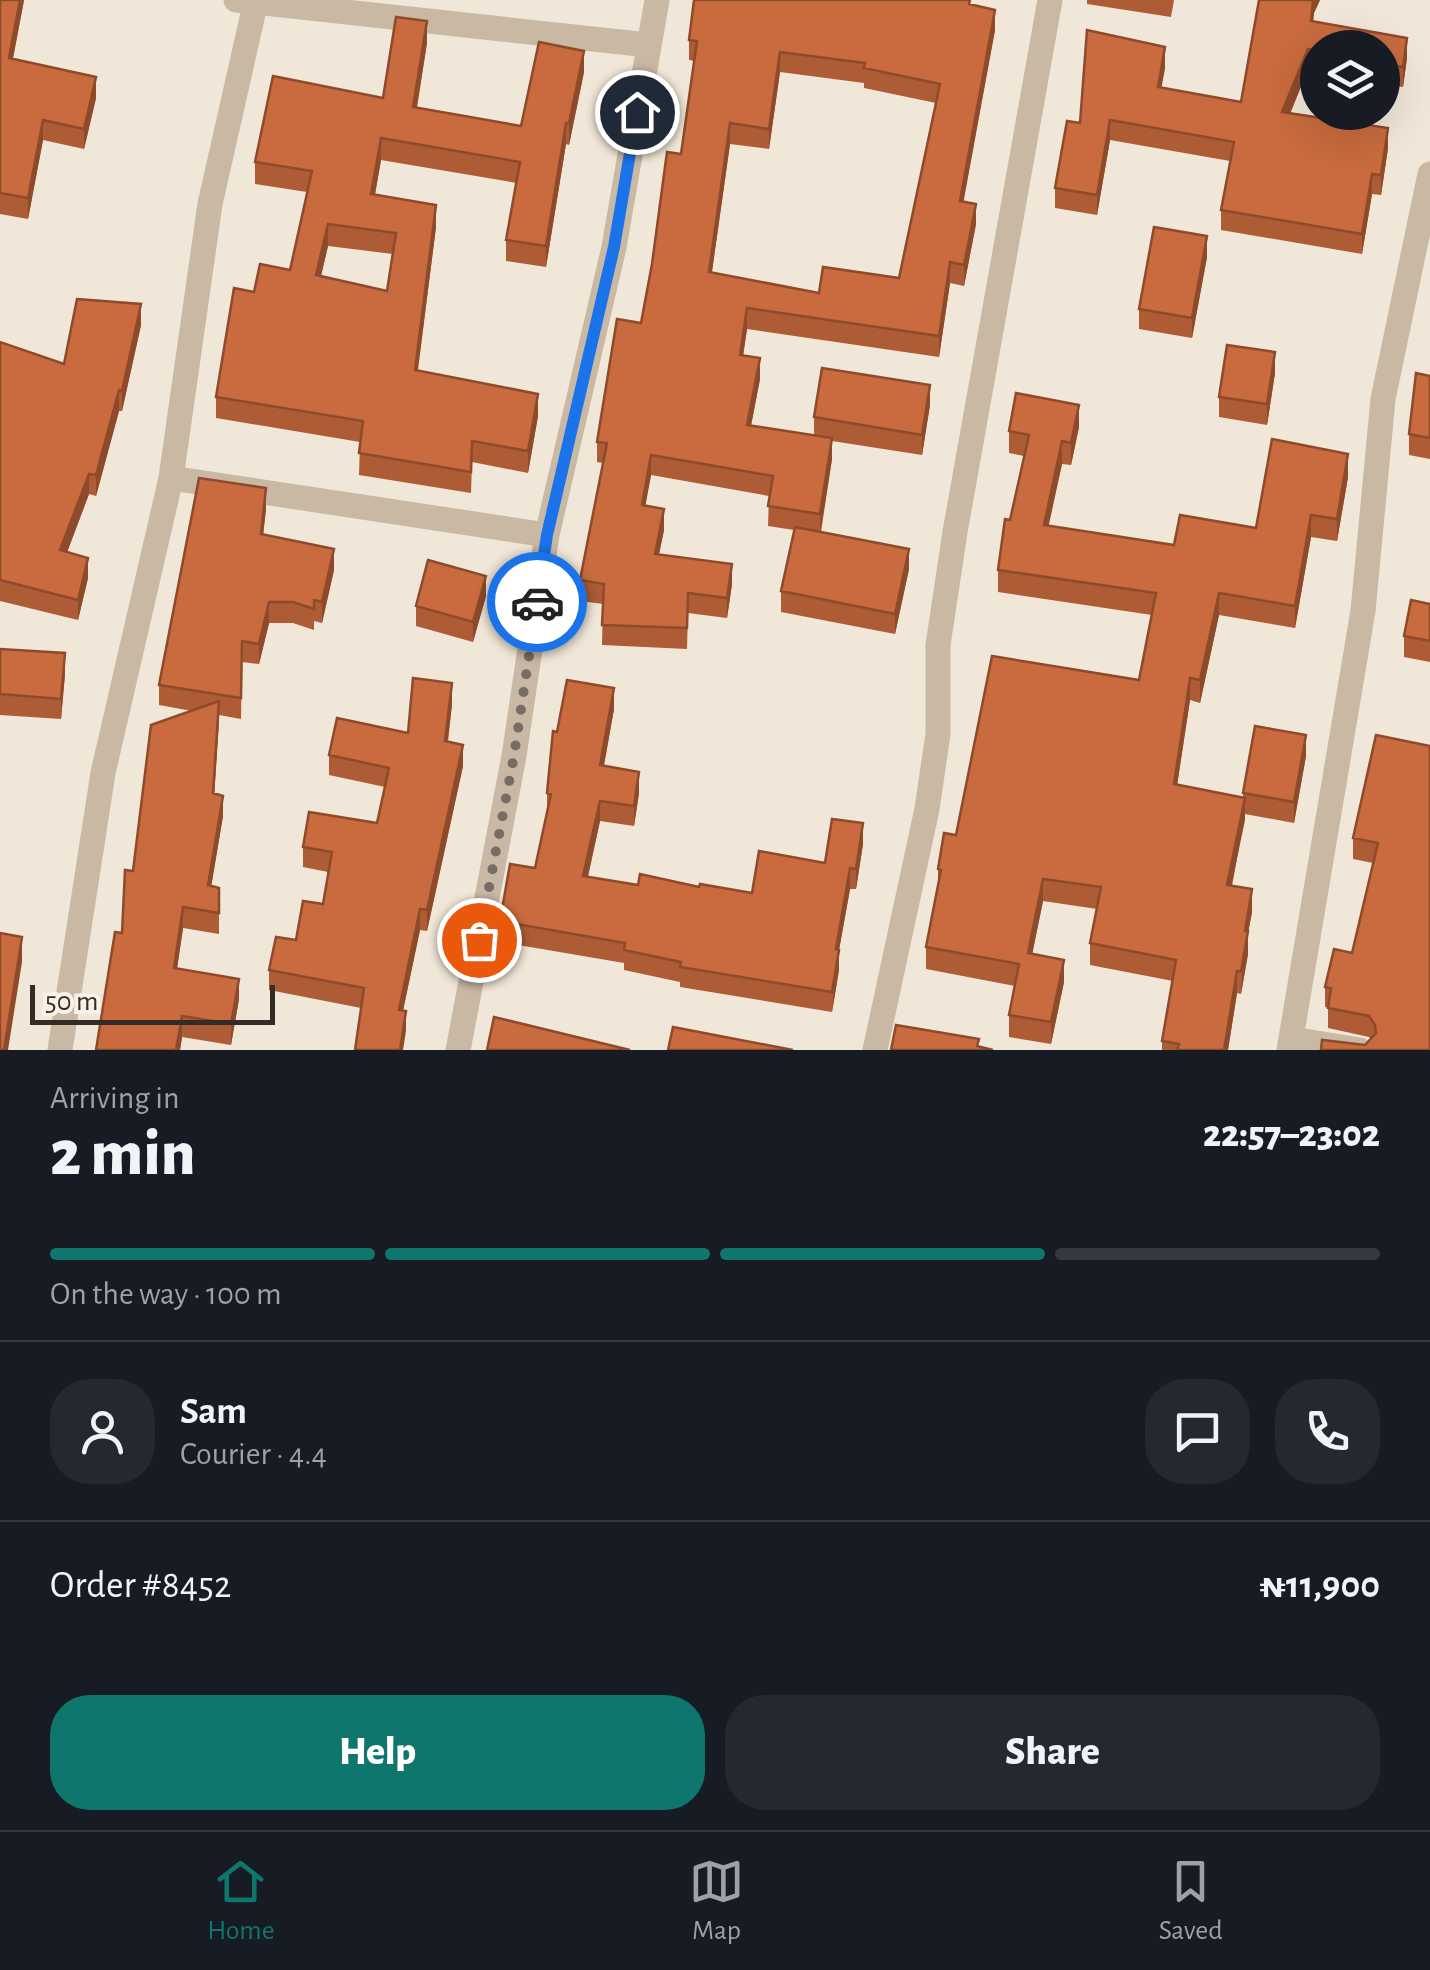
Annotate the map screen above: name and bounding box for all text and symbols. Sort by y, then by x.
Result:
map controls [1300,30,1400,130]
button: layers [1300,30,1400,130]
pin [595,70,680,155]
icon: home [610,85,665,140]
courier [487,552,587,652]
icon: car [510,575,565,630]
pin [437,898,522,983]
icon: bag [452,913,507,968]
scale bar [30,980,275,1024]
text: 50 m [45,988,99,1016]
text: Arriving in [50,1082,179,1114]
text: 22:57–23:02 [1203,1116,1380,1154]
text: 2 min [50,1122,196,1187]
text: On the way · 100 m [50,1278,282,1310]
button: person [50,1379,155,1484]
button: chat [1145,1379,1250,1484]
button: phone [1275,1379,1380,1484]
text: Sam [180,1393,247,1431]
text: Courier · 4.4 [180,1438,327,1470]
text: Order #8452 [50,1567,231,1605]
text: ₦11,900 [1259,1567,1380,1605]
button: Help [50,1695,705,1810]
button: Share [725,1695,1380,1810]
tab: Home [207,1854,275,1948]
tab: Map [689,1854,744,1948]
tab: Saved [1159,1854,1223,1948]

